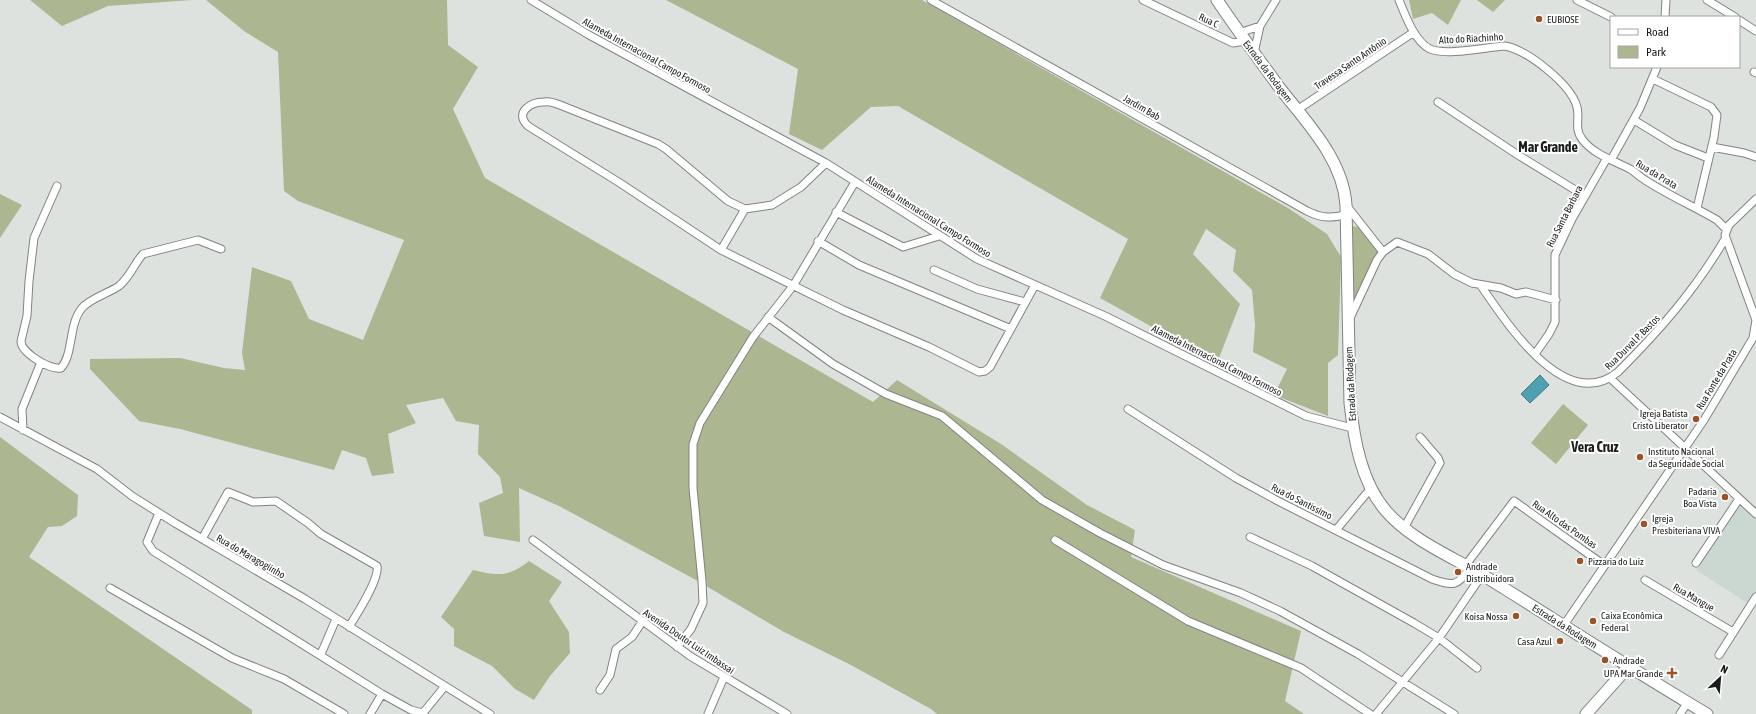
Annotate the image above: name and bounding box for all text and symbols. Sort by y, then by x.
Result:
street label: Rua C [1197,11,1221,30]
marker: EUBIOSE [1534,14,1544,24]
place label: EUBIOSE [1547,14,1579,25]
street label: Alameda Internacional Campo Formoso [581,16,713,95]
legend [1610,16,1740,68]
text: Road [1646,25,1669,39]
street label: Alto do Riachinho [1439,31,1504,46]
street label: Travessa Santo Antônio [1312,35,1389,92]
street label: Estrada da Rodagem [1241,38,1294,104]
text: Park [1646,45,1667,59]
street label: Jardim Bab [1121,93,1162,122]
district label: Mar Grande [1518,139,1578,155]
street label: Rua da Prata [1634,158,1680,191]
street label: Alameda Internacional Campo Formoso [864,173,993,260]
street label: Rua Santa Barbara [1544,183,1585,249]
street label: Rua Durval P. Bastos [1603,312,1662,372]
street label: Alameda Internacional Campo Formoso [1150,323,1284,398]
street label: Estrada da Rodagem [1343,346,1358,421]
street label: Rua Fonte da Prata [1694,347,1739,411]
place label: Igreja Batista Cristo Liberator [1633,408,1689,431]
marker: Igreja Batista Cristo Liberator [1691,414,1701,424]
district label: Vera Cruz [1570,439,1619,455]
place label: Instituto Nacional da Seguridade Social [1648,446,1724,469]
marker: Instituto Nacional da Seguridade Social [1635,452,1645,462]
street label: Rua do Santissimo [1270,481,1334,522]
place label: Padaria Boa Vista [1683,486,1717,509]
marker: Padaria Boa Vista [1720,492,1730,502]
street label: Rua Alto das Pombas [1530,498,1599,551]
place label: Igreja Presbiteriana VIVA [1652,513,1720,536]
marker: Igreja Presbiteriana VIVA [1639,519,1649,529]
street label: Rua do Maragogiinho [214,532,287,581]
marker: Pizzaria do Luiz [1575,556,1585,566]
place label: Pizzaria do Luiz [1588,556,1644,567]
place label: Andrade Distribuidora [1466,561,1515,584]
marker: Andrade Distribuidora [1453,567,1463,577]
street label: Rua Mangue [1671,581,1717,614]
street label: Estrada da Rodagem [1530,602,1599,651]
street label: Avenida Doutor Luiz Imbassai [641,607,736,676]
place label: Caixa Econômica Federal [1601,610,1663,633]
place label: Koisa Nossa [1464,611,1508,622]
marker: Koisa Nossa [1511,611,1521,621]
marker: Caixa Econômica Federal [1588,616,1598,626]
place label: Casa Azul [1517,636,1552,647]
marker: Casa Azul [1555,636,1565,646]
marker: Andrade [1600,655,1610,665]
place label: Andrade [1613,655,1645,666]
north arrow [1700,658,1740,698]
text: N [1719,662,1730,676]
marker: UPA Mar Grande [1666,667,1678,679]
place label: UPA Mar Grande [1604,668,1663,679]

